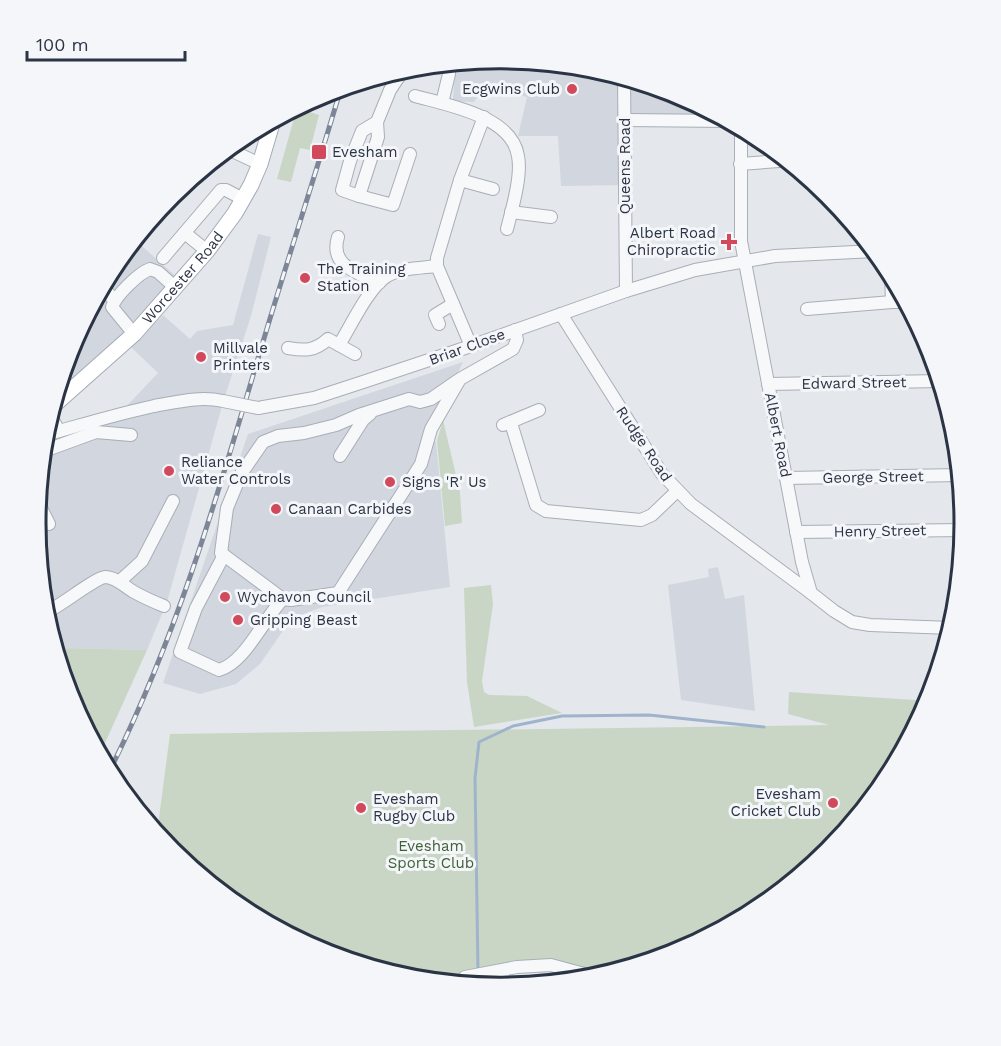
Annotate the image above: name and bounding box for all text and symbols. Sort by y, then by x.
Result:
scale bar [27,24,184,62]
text: 100 m [36,34,89,55]
place label: Ecgwins Club [462,80,560,98]
marker: Ecgwins Club [565,82,579,96]
street label: Queens Road [616,118,634,214]
marker: Evesham [310,143,328,161]
place label: Evesham [332,143,398,161]
place label: Albert Road Chiropractic [627,224,716,259]
street label: Worcester Road [138,228,227,328]
marker: Albert Road Chiropractic [720,233,738,251]
place label: The Training Station [317,260,405,295]
marker: The Training Station [298,271,312,285]
street label: Briar Close [426,325,508,369]
place label: Millvale Printers [213,339,270,374]
marker: Millvale Printers [194,350,208,364]
street label: Edward Street [801,373,907,393]
street label: Albert Road [761,391,795,479]
street label: Rudge Road [612,403,676,485]
place label: Reliance Water Controls [181,453,291,488]
marker: Reliance Water Controls [162,464,176,478]
street label: George Street [822,467,924,487]
place label: Signs 'R' Us [402,473,486,491]
marker: Signs 'R' Us [383,475,397,489]
place label: Canaan Carbides [288,500,412,518]
marker: Canaan Carbides [269,502,283,516]
street label: Henry Street [834,521,927,541]
place label: Wychavon Council [237,588,371,606]
marker: Wychavon Council [218,590,232,604]
place label: Gripping Beast [250,611,358,629]
marker: Gripping Beast [231,613,245,627]
place label: Evesham Cricket Club [731,785,821,820]
place label: Evesham Rugby Club [373,790,455,825]
marker: Evesham Cricket Club [826,796,840,810]
marker: Evesham Rugby Club [354,801,368,815]
park label: Evesham Sports Club [388,837,474,872]

